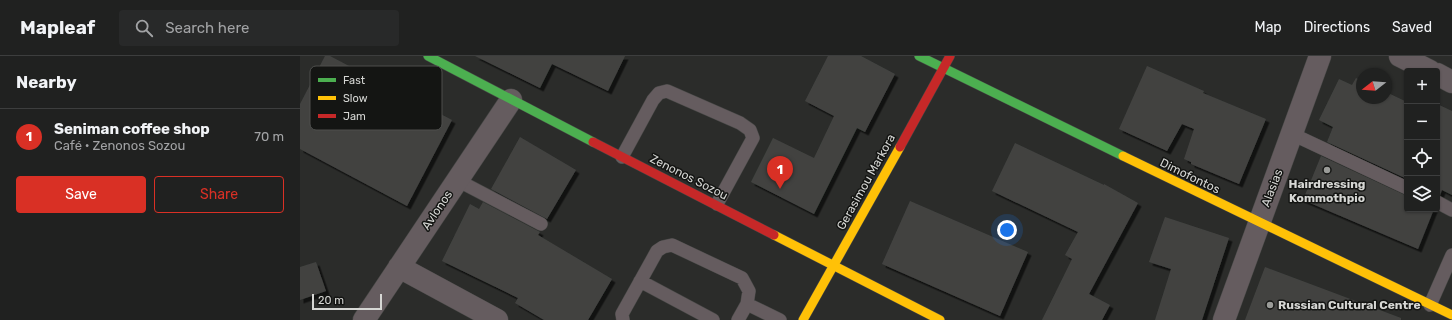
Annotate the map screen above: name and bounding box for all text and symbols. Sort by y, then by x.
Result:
search box [119,10,399,46]
text: Mapleaf [20,16,95,39]
icon: search [133,17,155,39]
text: Search here [165,19,249,37]
text: Map [1255,19,1282,36]
text: Directions [1304,19,1370,36]
text: Saved [1392,19,1432,36]
legend [310,66,442,130]
north arrow [1356,68,1392,104]
map controls [1404,68,1440,212]
button: + [1404,68,1440,104]
text: Nearby [16,72,77,92]
text: Fast [343,74,366,87]
text: Slow [343,92,368,105]
button: − [1404,104,1440,140]
text: Jam [343,110,366,123]
text: Seniman coffee shop [54,120,210,138]
text: 1 [26,129,32,144]
text: 70 m [254,129,284,144]
street label: Gerasimou Markora [834,132,898,232]
text: Café · Zenonos Sozou [54,138,185,153]
button: locate [1404,140,1440,176]
street label: Zenonos Sozou [648,151,730,203]
street label: Dimofontos [1158,155,1222,197]
pin: 1 [767,156,793,189]
marker: Hairdressing Kommothpio [1322,165,1332,175]
street label: Alasias [1258,167,1286,209]
button: Save [16,176,146,213]
button: Share [154,176,284,213]
button: layers [1404,176,1440,212]
place label: Hairdressing Kommothpio [1289,177,1365,205]
street label: Avlonos [419,188,455,232]
your location [997,220,1017,240]
scale bar [312,292,382,311]
text: 20 m [318,294,344,307]
place label: Russian Cultural Centre [1278,298,1421,312]
marker: Russian Cultural Centre [1265,300,1275,310]

